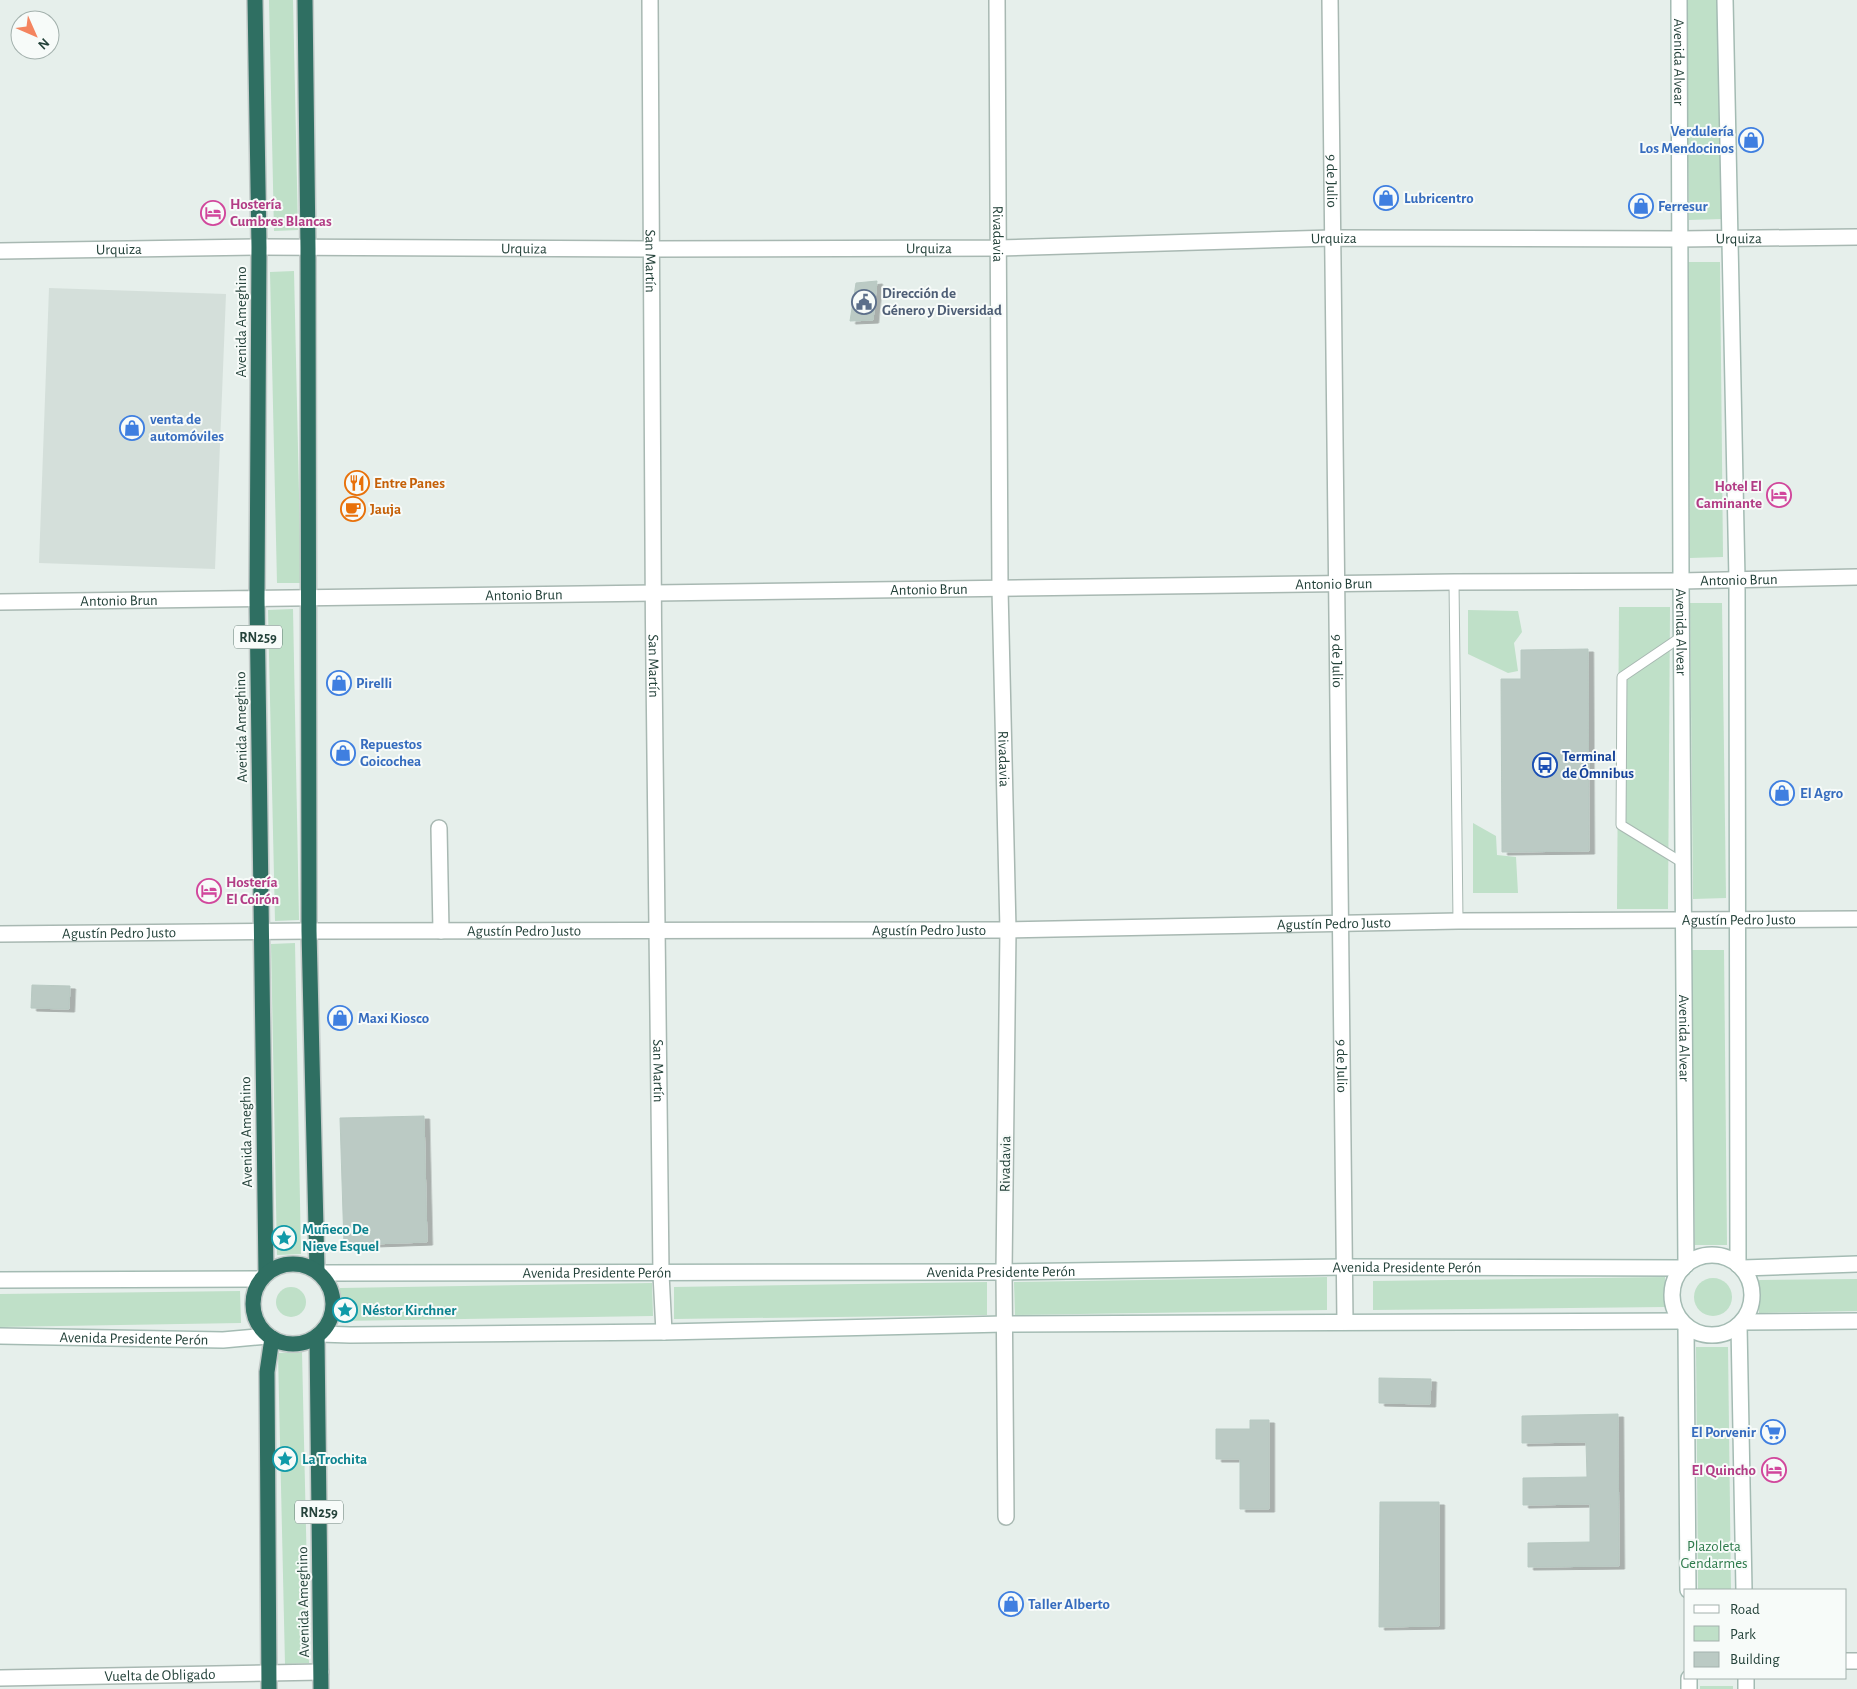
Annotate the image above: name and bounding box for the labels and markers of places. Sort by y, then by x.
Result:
place label: Verdulería Los Mendocinos [1639,124,1734,156]
shop icon: Verdulería Los Mendocinos [1738,127,1764,153]
shop icon: Lubricentro [1373,185,1399,211]
place label: Lubricentro [1404,191,1474,206]
shop icon: Ferresur [1628,193,1654,219]
place label: Hostería Cumbres Blancas [230,197,332,229]
place label: Ferresur [1658,199,1709,214]
hotel icon: Hostería Cumbres Blancas [200,200,226,226]
place label: Dirección de Género y Diversidad [882,286,1002,318]
public building icon: Dirección de Género y Diversidad [851,289,877,315]
place label: venta de automóviles [150,412,224,444]
shop icon: venta de automóviles [119,415,145,441]
restaurant icon: Entre Panes [344,470,370,496]
place label: Entre Panes [374,476,445,491]
place label: Hotel El Caminante [1696,479,1762,511]
hotel icon: Hotel El Caminante [1766,482,1792,508]
cafe icon: Jauja [340,496,366,522]
place label: Jauja [370,502,401,517]
shop icon: Pirelli [326,670,352,696]
place label: Pirelli [356,676,392,691]
place label: Repuestos Goicochea [360,737,422,769]
shop icon: Repuestos Goicochea [330,740,356,766]
place label: Terminal de Ómnibus [1562,749,1634,781]
bus stop icon: Terminal de Ómnibus [1532,752,1558,778]
shop icon: El Agro [1769,780,1795,806]
place label: El Agro [1800,786,1843,801]
place label: Hostería El Coirón [226,875,279,907]
hotel icon: Hostería El Coirón [196,878,222,904]
shop icon: Maxi Kiosco [327,1005,353,1031]
place label: Maxi Kiosco [358,1011,429,1026]
place label: Muñeco De Nieve Esquel [302,1222,379,1254]
place icon: Muñeco De Nieve Esquel [271,1225,297,1251]
place icon: Néstor Kirchner [332,1297,358,1323]
place label: Néstor Kirchner [362,1303,457,1318]
supermarket icon: El Porvenir [1760,1419,1786,1445]
place label: El Porvenir [1691,1425,1757,1440]
place icon: La Trochita [272,1446,298,1472]
place label: La Trochita [302,1452,367,1467]
hotel icon: El Quincho [1761,1457,1787,1483]
place label: El Quincho [1691,1463,1756,1478]
shop icon: Taller Alberto [998,1591,1024,1617]
place label: Taller Alberto [1028,1597,1110,1612]

